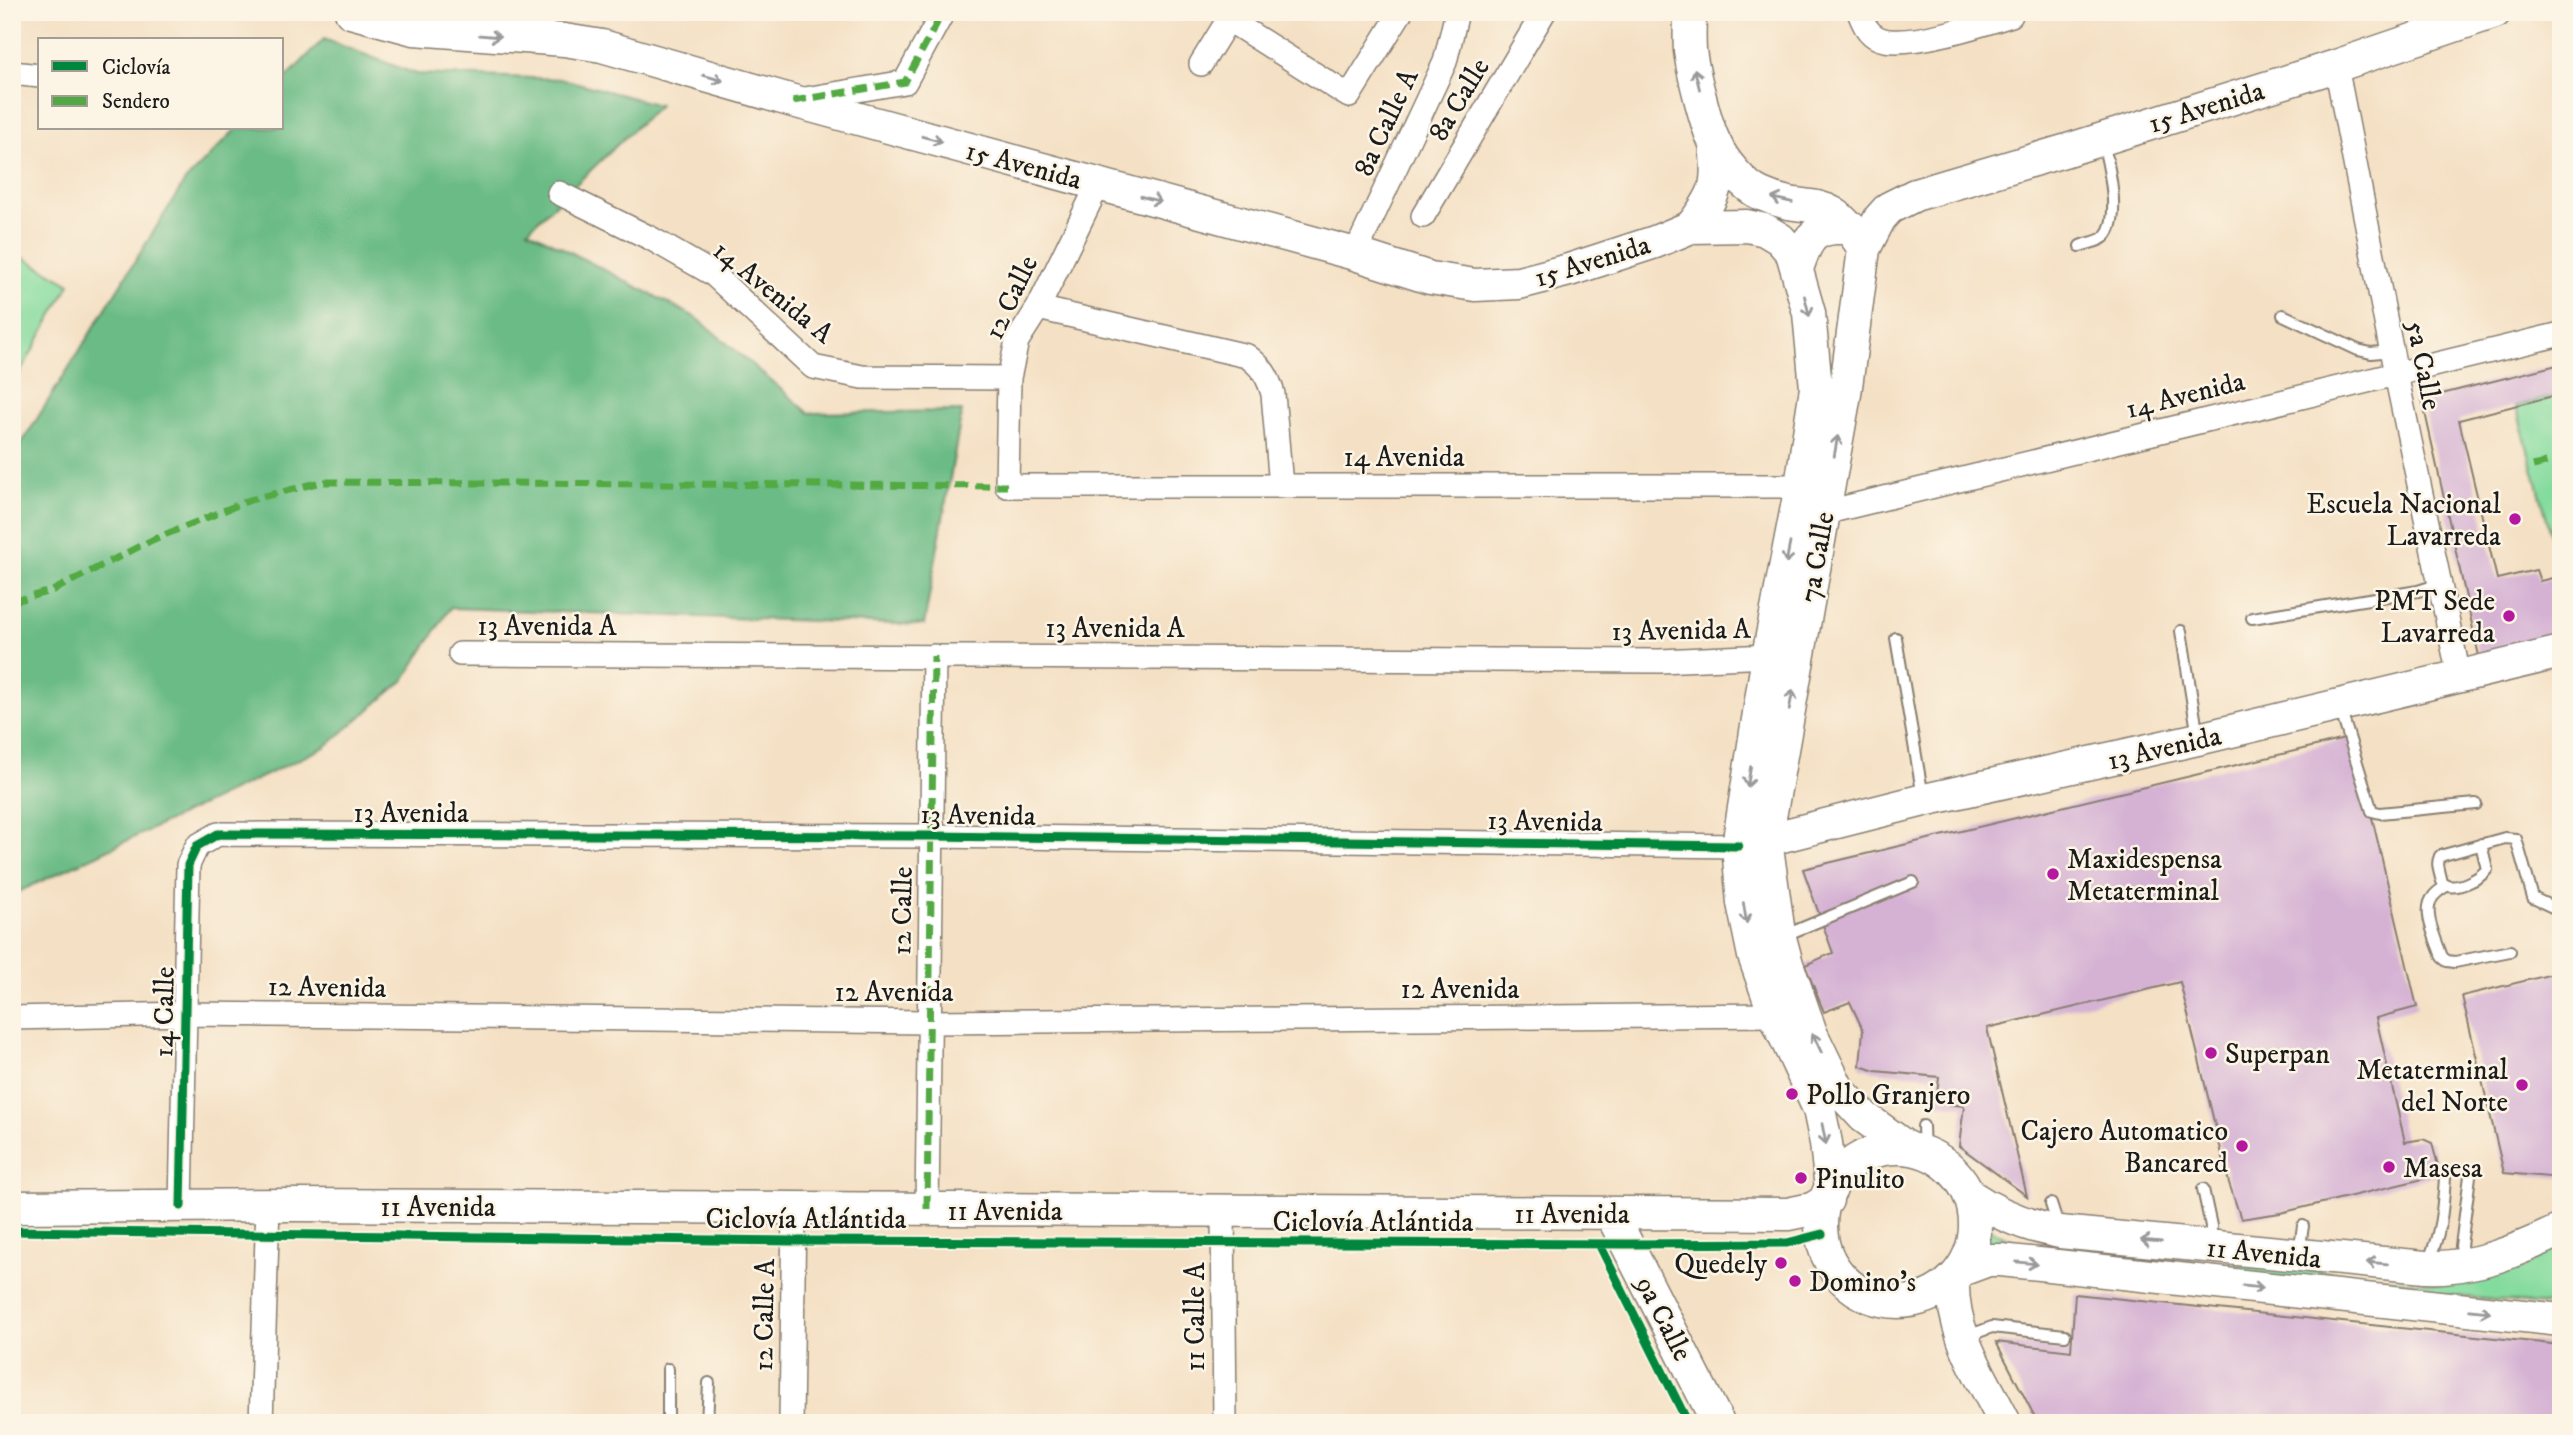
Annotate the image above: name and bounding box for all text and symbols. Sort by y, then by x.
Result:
one-way arrow [479,30,501,43]
legend [38,38,284,130]
street label: 8a Calle [1421,52,1498,148]
text: Ciclovía [102,55,170,81]
street label: 8a Calle A [1346,62,1427,182]
one-way arrow [1690,68,1703,91]
one-way arrow [701,72,724,85]
street label: 15 Avenida [2144,73,2268,142]
text: Sendero [102,89,170,115]
one-way arrow [920,133,943,146]
street label: 15 Avenida [962,133,1086,198]
one-way arrow [1140,193,1162,206]
one-way arrow [1771,193,1794,207]
street label: 15 Avenida [1530,227,1654,296]
street label: 14 Avenida A [706,233,841,352]
street label: 12 Calle [977,250,1046,345]
one-way arrow [1801,294,1814,317]
street label: 5a Calle [2398,317,2449,413]
street label: 14 Avenida [2122,364,2249,427]
one-way arrow [1830,435,1843,458]
street label: 14 Avenida [1343,440,1465,475]
place label: Escuela Nacional Lavarreda [2306,487,2502,554]
street label: 7a Calle [1792,509,1843,605]
marker: Escuela Nacional Lavarreda [2507,511,2523,527]
one-way arrow [1780,541,1794,564]
place label: PMT Sede Lavarreda [2374,584,2495,651]
marker: PMT Sede Lavarreda [2501,608,2517,624]
street label: 13 Avenida A [477,609,618,644]
street label: 13 Avenida A [1045,611,1186,646]
street label: 13 Avenida A [1611,612,1752,649]
one-way arrow [1785,690,1798,712]
street label: 13 Avenida [2104,718,2225,779]
one-way arrow [1742,765,1755,788]
street label: 13 Avenida [353,796,469,831]
street label: 13 Avenida [920,797,1036,834]
street label: 13 Avenida [1487,803,1603,840]
place label: Maxidespensa Metaterminal [2067,842,2222,909]
street label: 12 Calle [884,866,921,956]
marker: Maxidespensa Metaterminal [2045,866,2061,882]
one-way arrow [1739,901,1752,924]
street label: 14 Calle [146,966,183,1058]
street label: 12 Avenida [267,969,387,1006]
street label: 12 Avenida [1401,972,1520,1007]
street label: 12 Avenida [835,975,954,1010]
one-way arrow [1809,1033,1823,1054]
place label: Superpan [2225,1037,2330,1072]
marker: Superpan [2203,1045,2219,1061]
place label: Metaterminal del Norte [2356,1053,2509,1120]
marker: Metaterminal del Norte [2514,1077,2530,1093]
place label: Pollo Granjero [1806,1078,1970,1113]
marker: Pollo Granjero [1784,1086,1800,1102]
place label: Cajero Automatico Bancared [2020,1114,2228,1181]
one-way arrow [1817,1122,1831,1145]
marker: Cajero Automatico Bancared [2234,1138,2250,1154]
place label: Masesa [2403,1151,2483,1186]
marker: Masesa [2381,1159,2397,1175]
place label: Pinulito [1815,1162,1905,1197]
marker: Pinulito [1793,1170,1809,1186]
street label: 11 Avenida [380,1190,496,1225]
street label: 11 Avenida [947,1194,1063,1229]
street label: 11 Avenida [1514,1197,1630,1232]
street label: Ciclovía Atlántida [706,1202,906,1237]
street label: Ciclovía Atlántida [1273,1205,1473,1240]
street label: 11 Avenida [2205,1230,2323,1277]
one-way arrow [2140,1234,2163,1247]
place label: Quedely [1674,1247,1768,1282]
marker: Quedely [1773,1255,1789,1271]
one-way arrow [2015,1256,2038,1269]
one-way arrow [2366,1256,2389,1269]
street label: 12 Calle A [746,1257,783,1372]
street label: 11 Calle A [1178,1261,1213,1372]
place label: Domino's [1809,1265,1916,1300]
street label: 9a Calle [1627,1269,1700,1367]
marker: Domino's [1787,1273,1803,1289]
one-way arrow [2242,1281,2264,1294]
one-way arrow [2468,1305,2491,1318]

